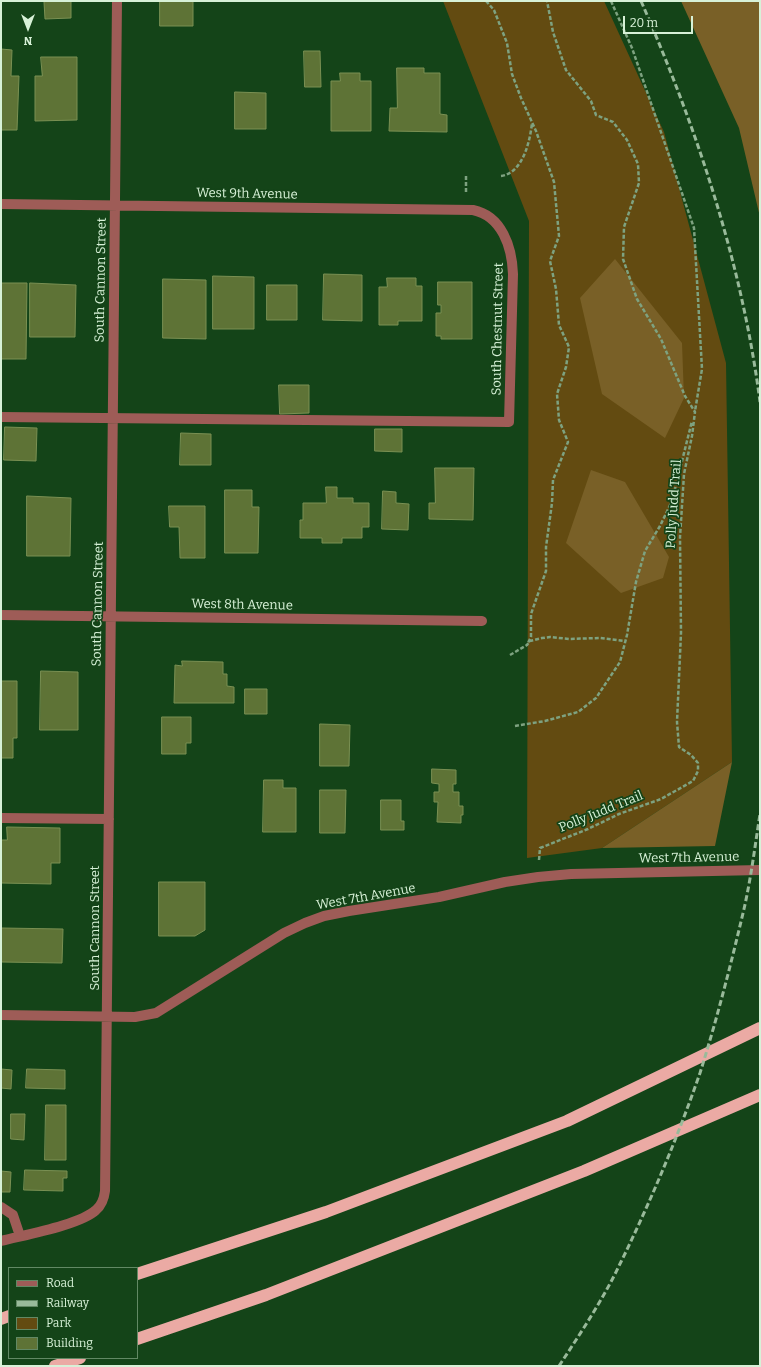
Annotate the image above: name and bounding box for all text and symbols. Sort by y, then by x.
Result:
north arrow [8,8,48,48]
scale bar [625,8,695,34]
text: 20 m [630,16,658,30]
text: N [24,34,32,47]
street label: West 9th Avenue [196,185,298,203]
street label: South Cannon Street [92,217,110,343]
street label: South Chestnut Street [489,262,507,396]
street label: Polly Judd Trail [663,459,685,549]
street label: South Cannon Street [89,541,107,667]
street label: West 8th Avenue [191,596,293,614]
street label: Polly Judd Trail [557,788,645,836]
street label: West 7th Avenue [639,849,739,867]
street label: South Cannon Street [87,865,103,991]
street label: West 7th Avenue [315,881,417,913]
legend [8,1267,138,1359]
text: Road [46,1276,74,1290]
text: Railway [46,1296,89,1310]
text: Park [46,1316,71,1330]
text: Building [46,1336,93,1350]

